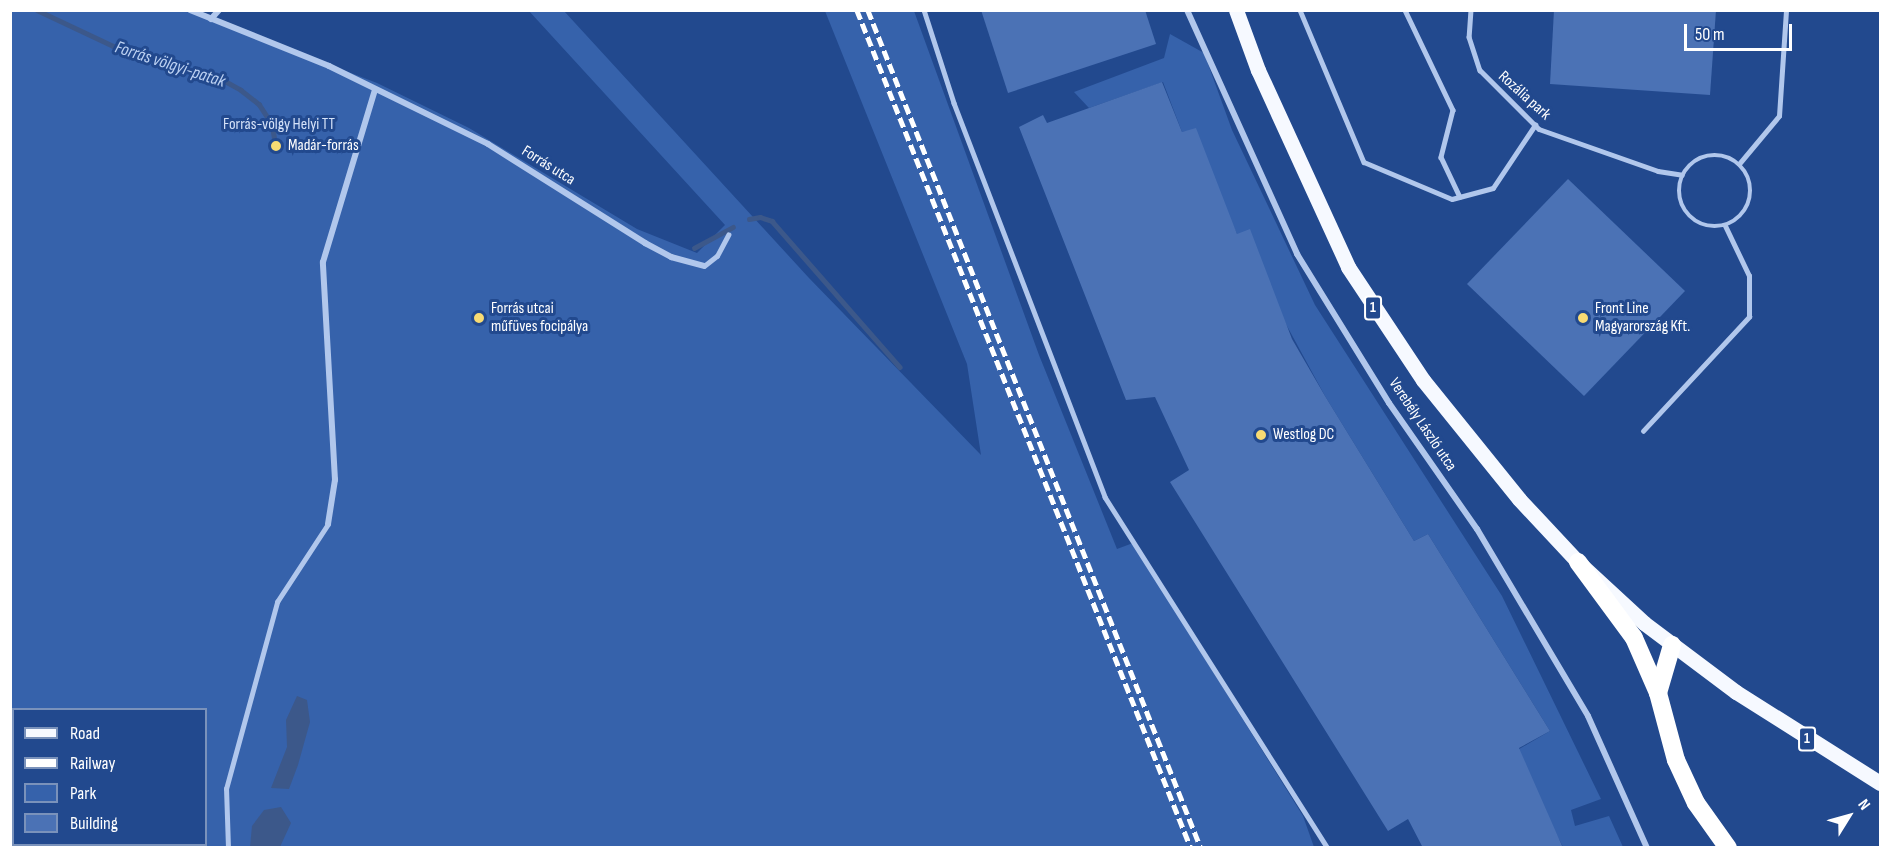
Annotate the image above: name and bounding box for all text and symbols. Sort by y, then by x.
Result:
scale bar [1687,12,1795,50]
text: 50 m [1695,24,1725,45]
water label: Forrás völgyi-patak [112,37,228,93]
street label: Rozália park [1494,67,1554,125]
park label: Forrás-völgy Helyi TT [223,115,335,135]
place label: Madár-forrás [288,136,359,156]
marker: Madár-forrás [269,139,283,153]
street label: Forrás utca [518,142,578,190]
road number: 1 [1364,296,1382,320]
place label: Forrás utcai műfüves focipálya [491,299,588,337]
place label: Front Line Magyarország Kft. [1595,299,1690,337]
marker: Forrás utcai műfüves focipálya [472,311,486,325]
marker: Front Line Magyarország Kft. [1576,311,1590,325]
street label: Verebély László utca [1384,375,1460,475]
place label: Westlog DC [1273,425,1334,445]
marker: Westlog DC [1254,428,1268,442]
legend [12,708,207,846]
text: Road [70,723,100,744]
road number: 1 [1798,727,1816,751]
text: Railway [70,753,115,774]
text: Park [70,783,96,804]
north arrow [1819,786,1879,846]
text: N [1854,796,1874,814]
text: Building [70,813,118,834]

